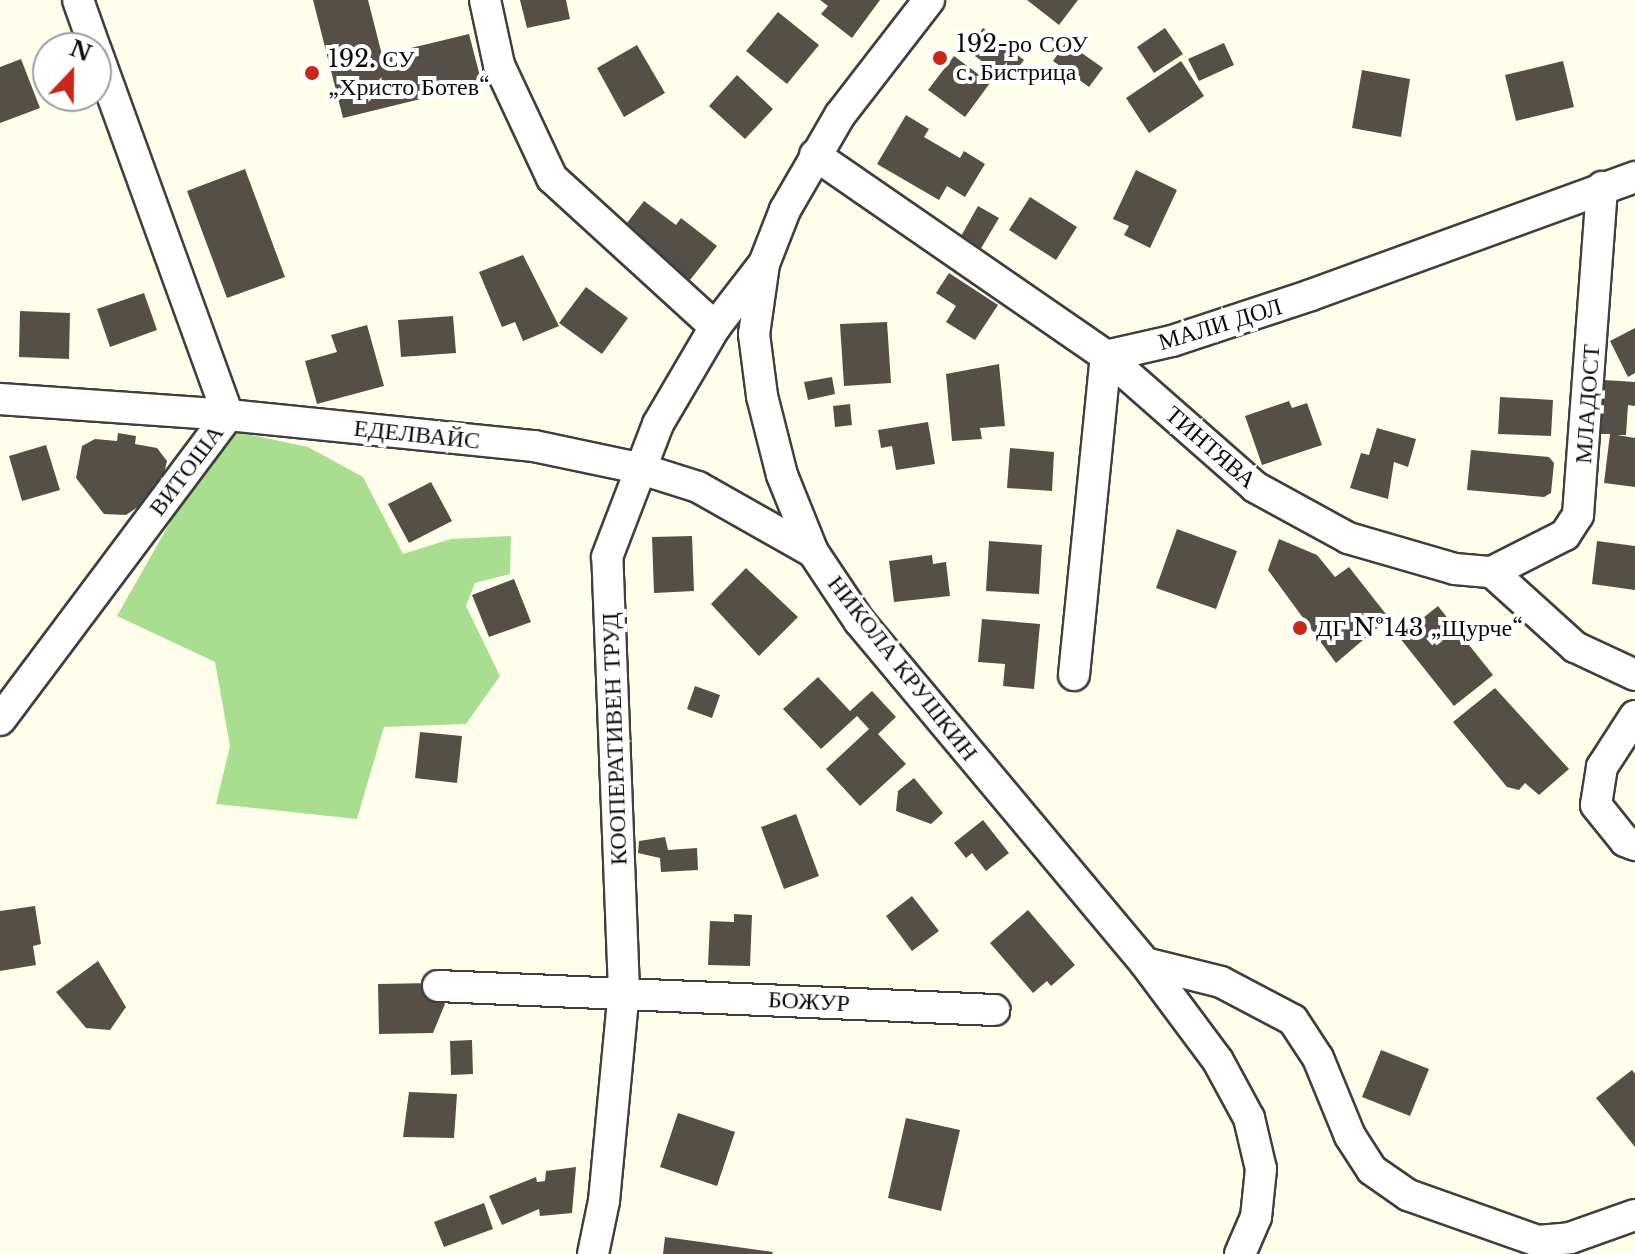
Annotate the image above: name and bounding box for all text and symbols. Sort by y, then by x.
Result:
place label: 192-ро СОУ с. Бистрица [956,30,1088,86]
north arrow [32,32,112,112]
text: N [66,35,95,68]
place label: 192. СУ „Христо Ботев“ [328,45,490,101]
marker: 192-ро СОУ с. Бистрица [931,49,949,67]
marker: 192. СУ „Христо Ботев“ [303,64,321,82]
street label: МАЛИ ДОЛ [1155,292,1285,356]
street label: МЛАДОСТ [1568,343,1606,465]
street label: ТИНТЯВА [1160,400,1262,494]
street label: ЕДЕЛВАЙС [352,413,482,455]
street label: ВИТОША [142,419,230,521]
street label: НИКОЛА КРУШКИН [822,570,984,766]
street label: КООПЕРАТИВЕН ТРУД [595,612,633,866]
place label: ДГ №143 „Щурче“ [1316,614,1523,642]
marker: ДГ №143 „Щурче“ [1291,619,1309,637]
street label: БОЖУР [767,984,851,1018]

